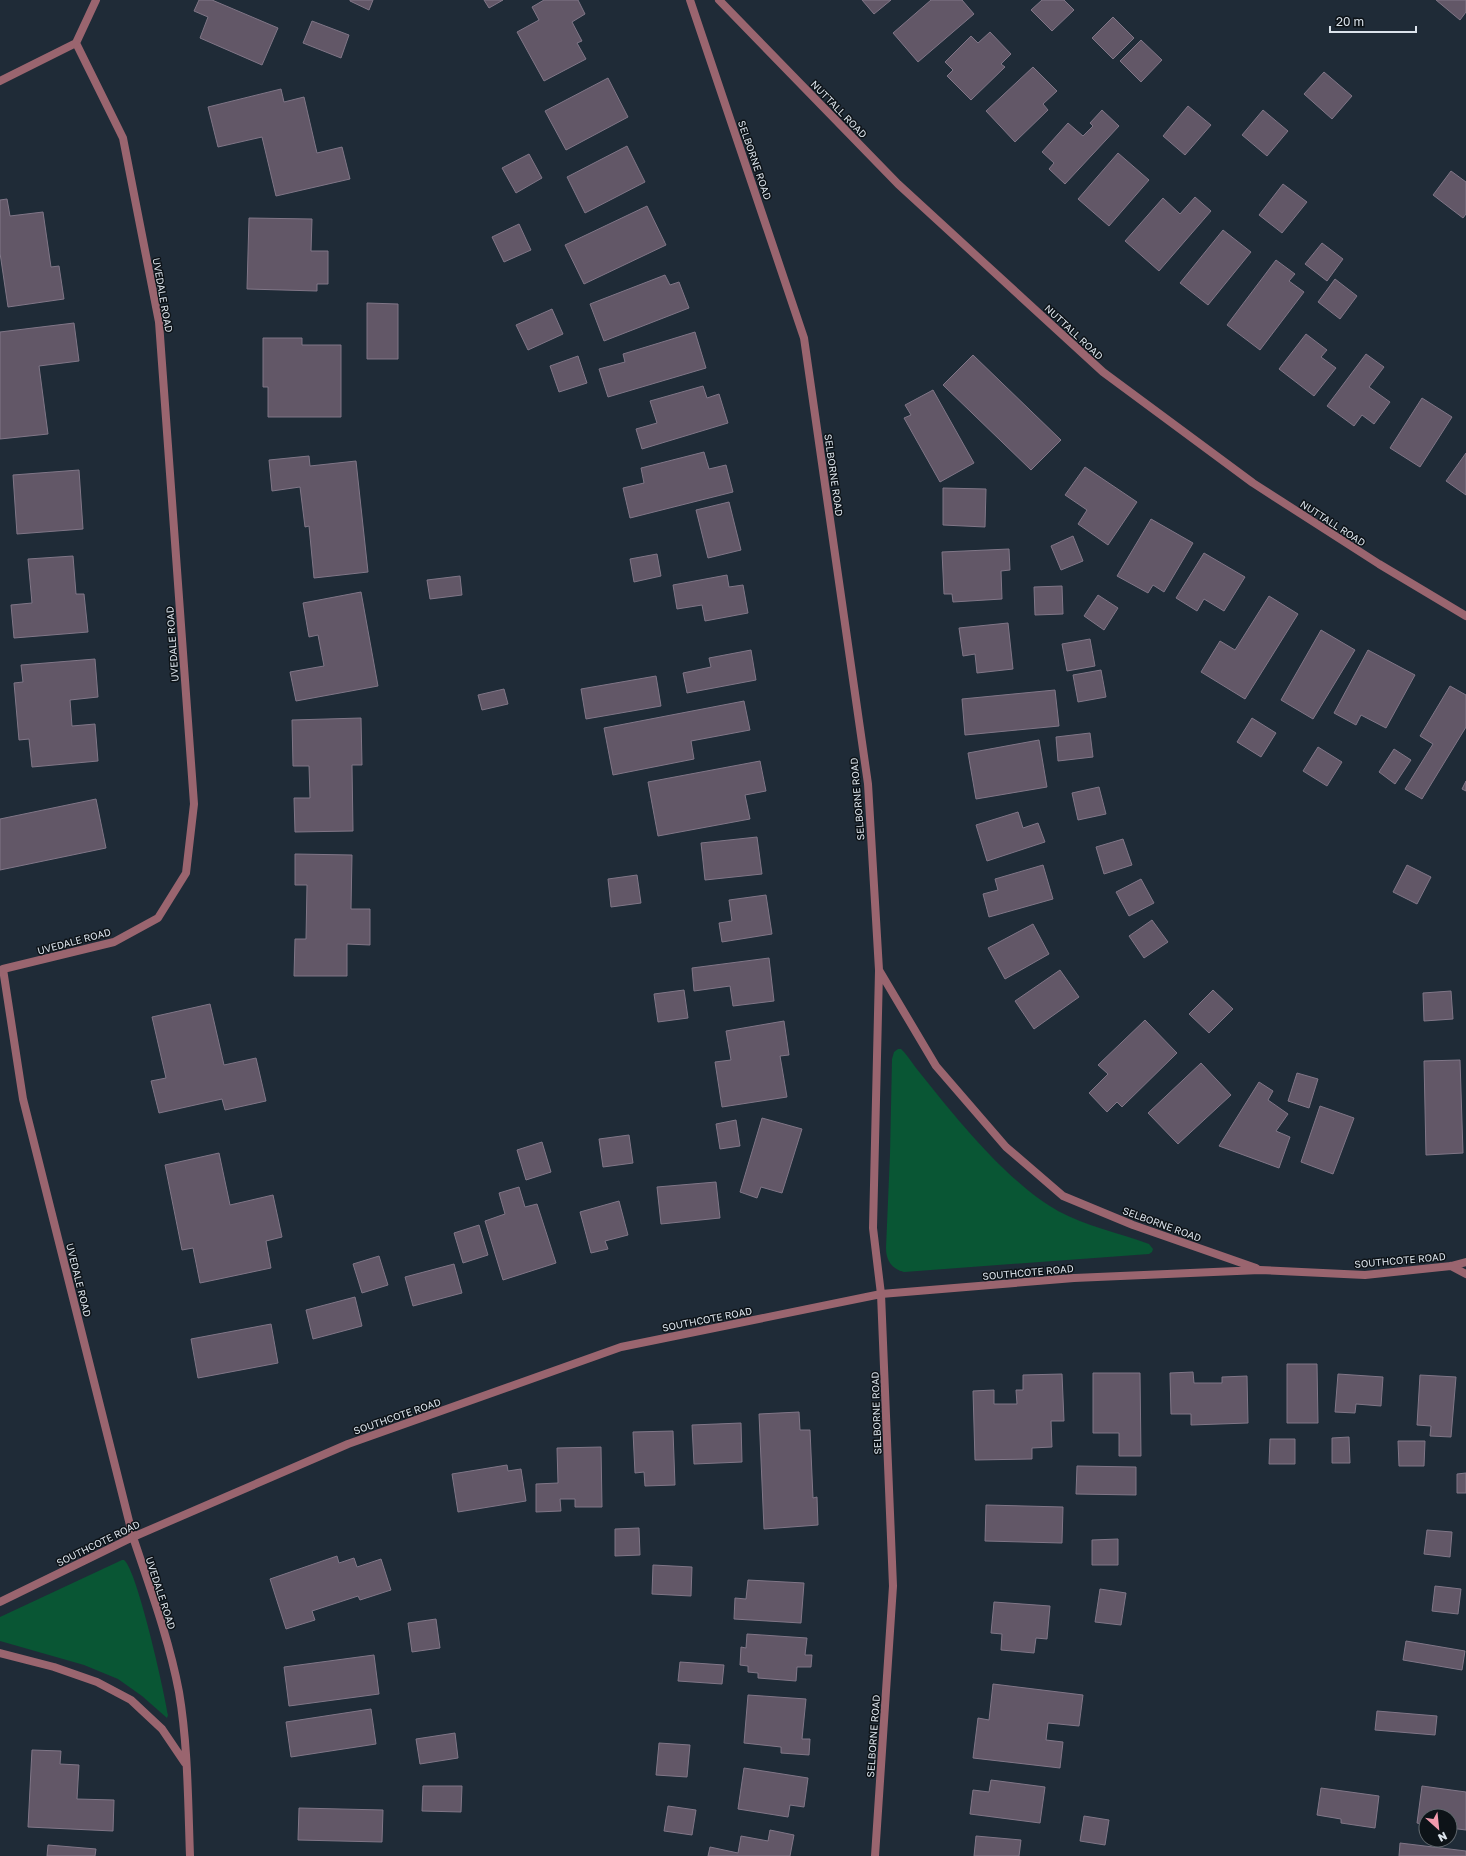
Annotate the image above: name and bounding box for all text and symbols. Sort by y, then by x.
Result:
scale bar [1330,8,1416,34]
text: 20 m [1336,14,1364,29]
street label: NUTTALL ROAD [809,78,869,140]
street label: SELBORNE ROAD [736,119,774,201]
street label: UVEDALE ROAD [151,257,175,333]
street label: NUTTALL ROAD [1042,302,1106,362]
street label: SELBORNE ROAD [822,433,846,517]
street label: NUTTALL ROAD [1298,497,1368,549]
street label: UVEDALE ROAD [163,606,181,682]
street label: SELBORNE ROAD [847,757,867,841]
street label: UVEDALE ROAD [36,925,112,957]
street label: SELBORNE ROAD [1121,1204,1203,1244]
street label: UVEDALE ROAD [64,1242,94,1318]
street label: SOUTHCOTE ROAD [1354,1250,1446,1270]
street label: SOUTHCOTE ROAD [982,1262,1074,1282]
street label: SOUTHCOTE ROAD [661,1304,753,1334]
street label: SELBORNE ROAD [869,1371,883,1455]
street label: SOUTHCOTE ROAD [352,1395,442,1437]
street label: SOUTHCOTE ROAD [54,1518,142,1568]
street label: UVEDALE ROAD [144,1555,178,1631]
street label: SELBORNE ROAD [864,1694,882,1778]
north arrow [1418,1808,1458,1848]
text: N [1436,1830,1449,1845]

